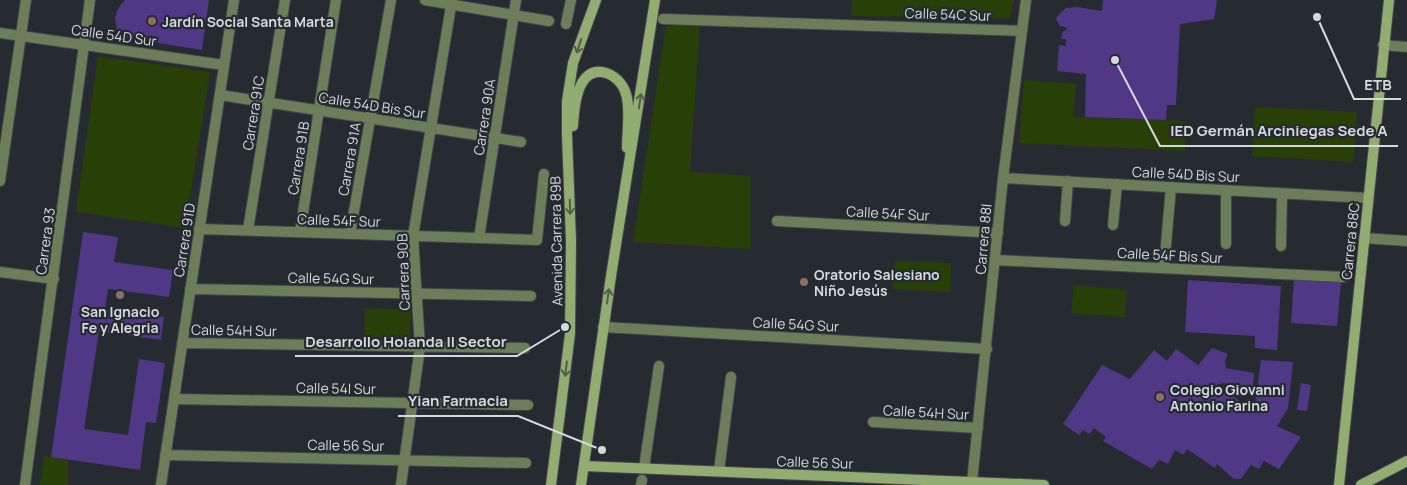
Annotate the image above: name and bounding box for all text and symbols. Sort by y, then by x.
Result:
street label: Calle 54C Sur [904,3,992,25]
place label: Jardín Social Santa Marta [162,12,334,31]
marker: Jardín Social Santa Marta [146,15,158,27]
street label: Calle 54D Sur [70,20,158,50]
one-way arrow [574,37,583,53]
callout: ETB [1354,69,1401,99]
street label: Carrera 91C [238,74,268,152]
text: ETB [1364,74,1392,95]
street label: Carrera 90A [469,77,499,157]
street label: Calle 54D Bis Sur [317,87,427,123]
one-way arrow [635,94,645,110]
callout: IED Germán Arciniegas Sede A [1160,116,1398,146]
street label: Carrera 91B [283,120,313,196]
text: IED Germán Arciniegas Sede A [1170,120,1388,141]
street label: Carrera 91A [333,121,365,197]
street label: Calle 54D Bis Sur [1132,162,1240,186]
street label: Avenida Carrera 89B [545,175,567,306]
one-way arrow [566,198,575,214]
street label: Calle 54F Sur [846,201,930,225]
street label: Carrera 88C [1336,201,1364,281]
street label: Carrera 91D [169,202,199,278]
street label: Carrera 88I [970,203,996,275]
street label: Carrera 93 [31,206,59,276]
street label: Calle 54F Sur [297,209,381,231]
street label: Carrera 90B [392,233,414,311]
street label: Calle 54F Bis Sur [1117,243,1223,267]
place label: Oratorio Salesiano Niño Jesús [814,265,940,300]
street label: Calle 54G Sur [288,268,374,288]
marker: Oratorio Salesiano Niño Jesús [798,276,810,288]
marker: San Ignacio Fe y Alegria [114,289,126,301]
one-way arrow [603,289,613,305]
place label: San Ignacio Fe y Alegria [81,302,160,337]
street label: Calle 54G Sur [752,312,840,336]
street label: Calle 54H Sur [191,320,277,340]
callout: Desarrollo Holanda II Sector [295,326,517,356]
text: Desarrollo Holanda II Sector [305,331,507,352]
one-way arrow [561,360,571,376]
street label: Calle 54I Sur [296,378,376,398]
place label: Colegio Giovanni Antonio Farina [1170,380,1285,415]
callout: Yian Farmacia [398,386,518,416]
text: Yian Farmacia [408,390,508,411]
marker: Colegio Giovanni Antonio Farina [1154,391,1166,403]
street label: Calle 54H Sur [883,400,969,424]
street label: Calle 56 Sur [307,435,385,455]
street label: Calle 56 Sur [776,451,854,473]

